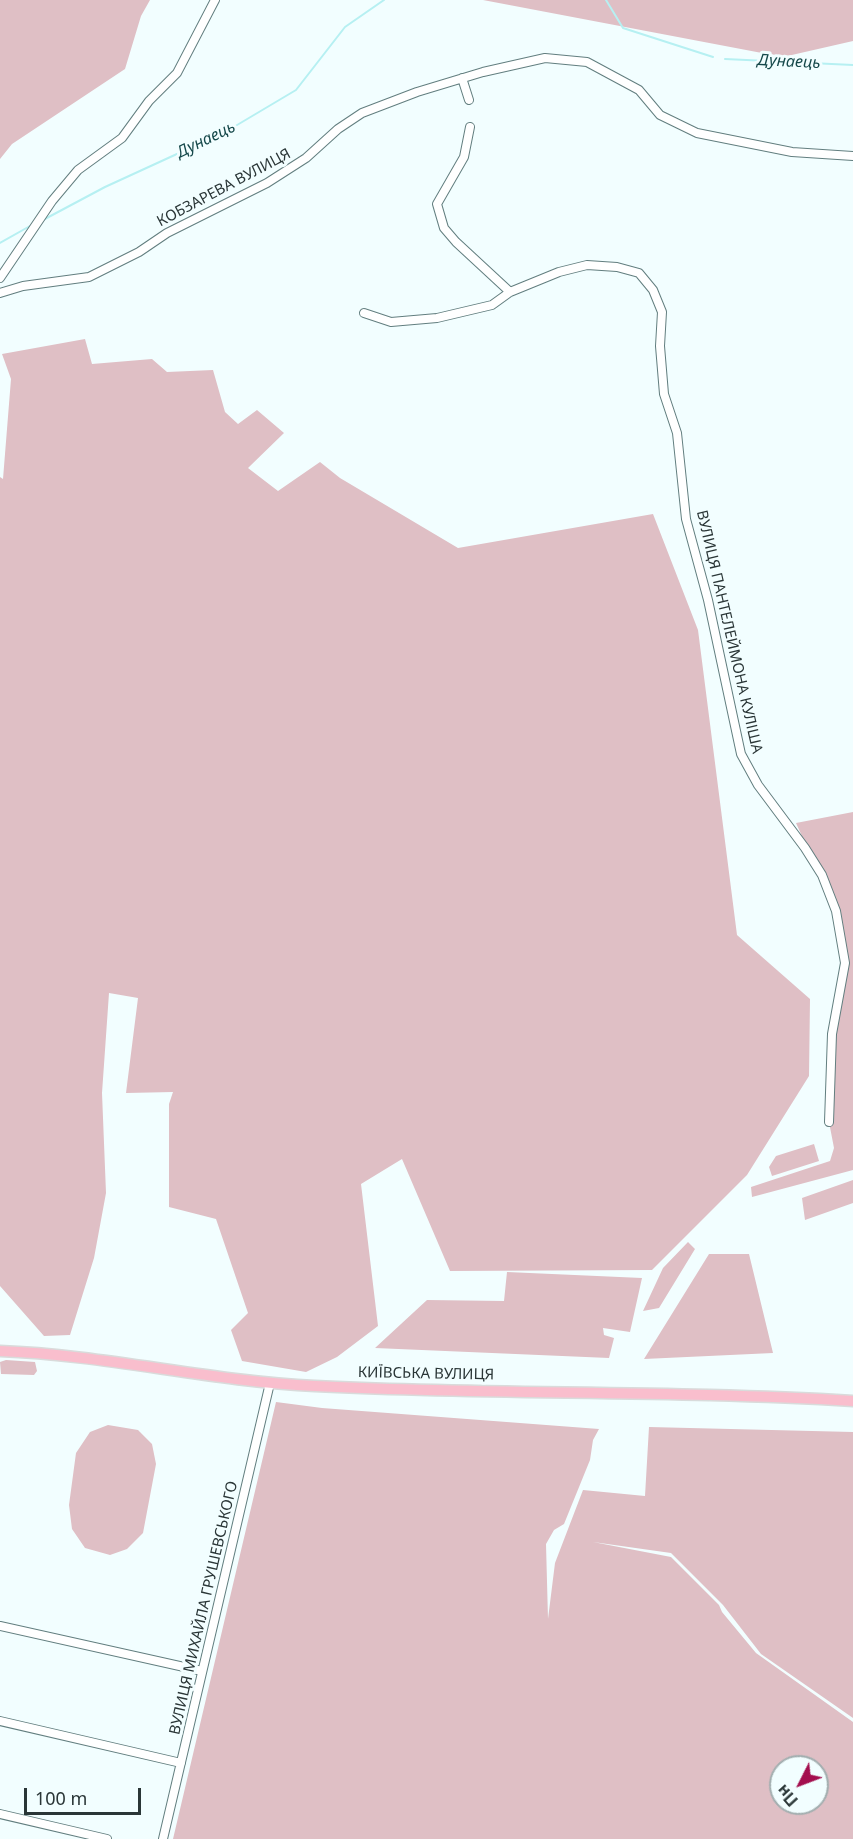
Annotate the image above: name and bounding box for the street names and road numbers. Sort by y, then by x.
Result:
street label: КОБЗАРЕВА ВУЛИЦЯ [154,145,294,231]
street label: ВУЛИЦЯ ПАНТЕЛЕЙМОНА КУЛІША [692,509,766,755]
street label: КИЇВСЬКА ВУЛИЦЯ [358,1364,494,1384]
street label: ВУЛИЦЯ МИХАЙЛА ГРУШЕВСЬКОГО [166,1479,242,1737]

